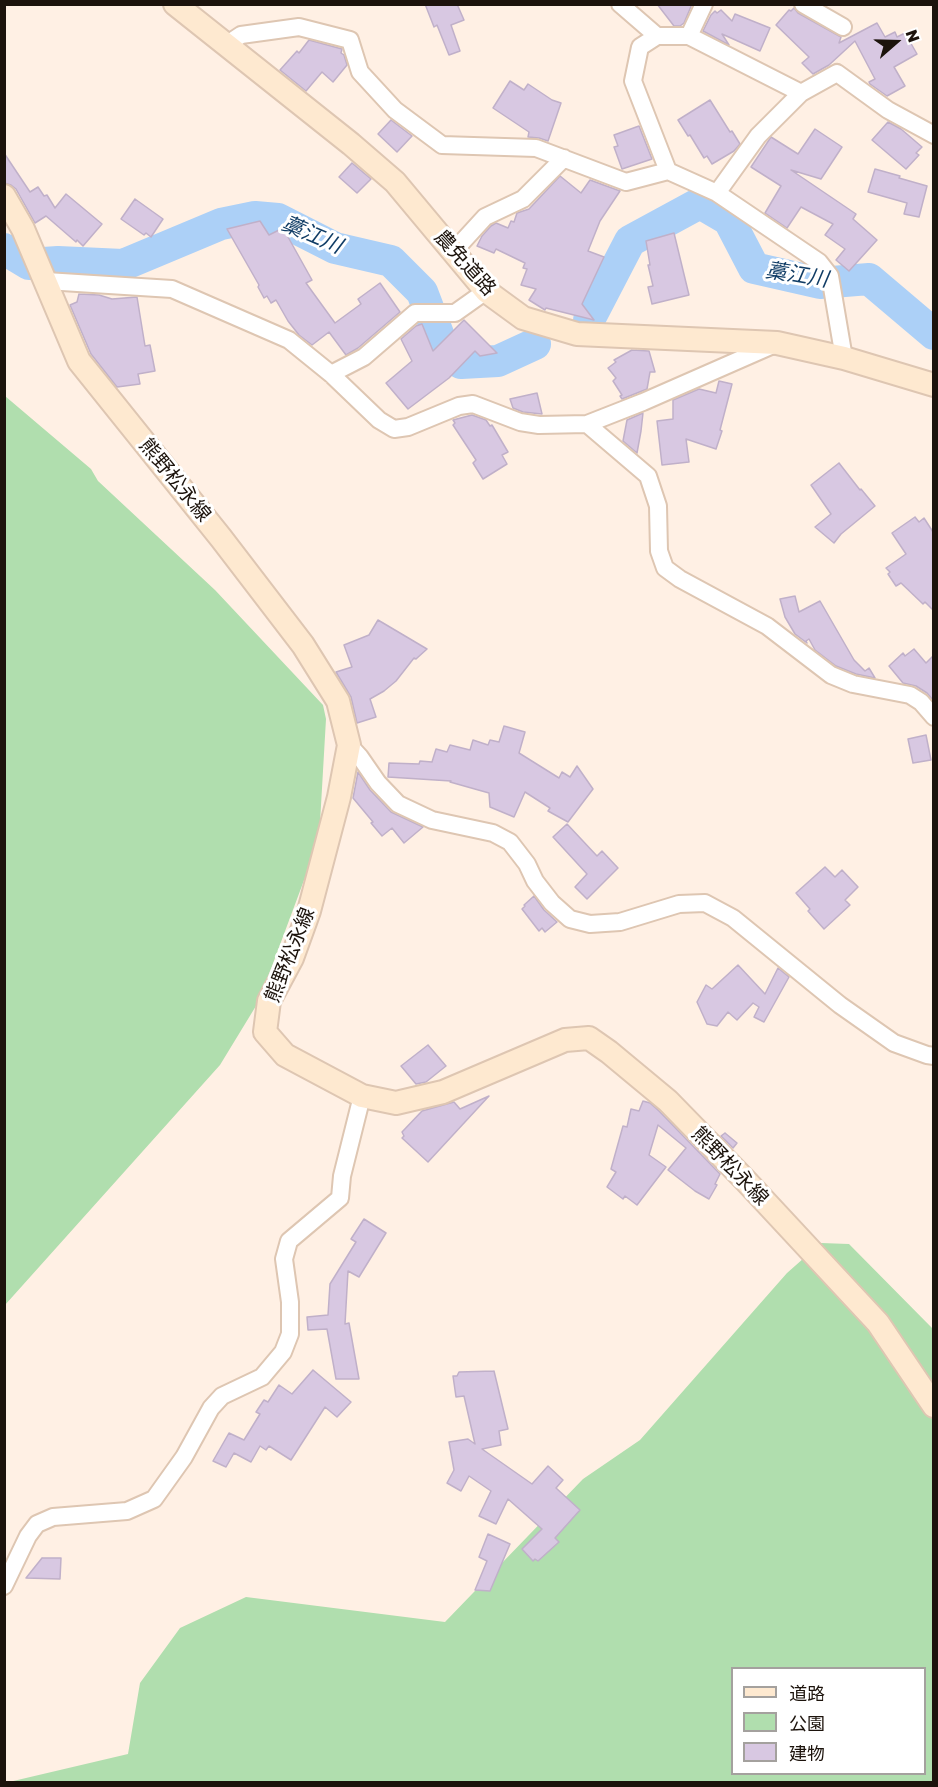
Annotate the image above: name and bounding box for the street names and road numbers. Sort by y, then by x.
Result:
street label: 農免道路 [429,225,501,301]
street label: 熊野松永線 [134,434,216,526]
street label: 熊野松永線 [260,904,320,1006]
street label: 熊野松永線 [687,1122,773,1210]

